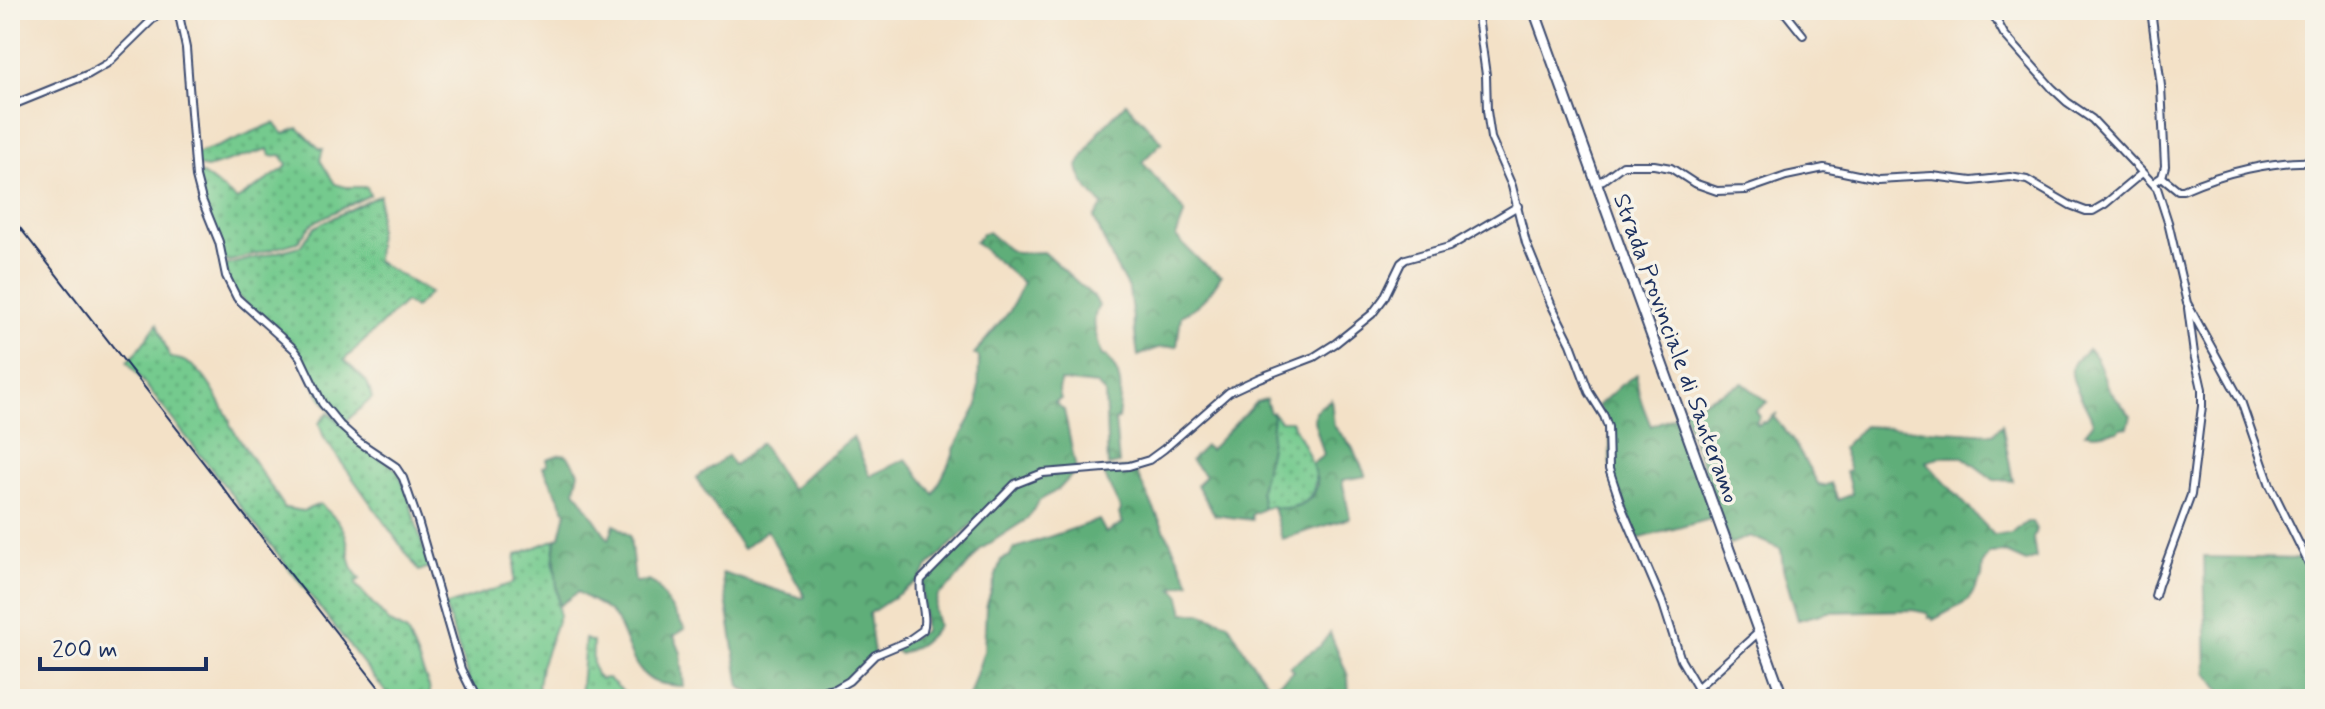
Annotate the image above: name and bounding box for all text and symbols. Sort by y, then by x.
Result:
street label: Strada Provinciale di Santeramo [1605,190,1746,507]
scale bar [40,621,206,671]
text: 200 m [52,635,118,666]

